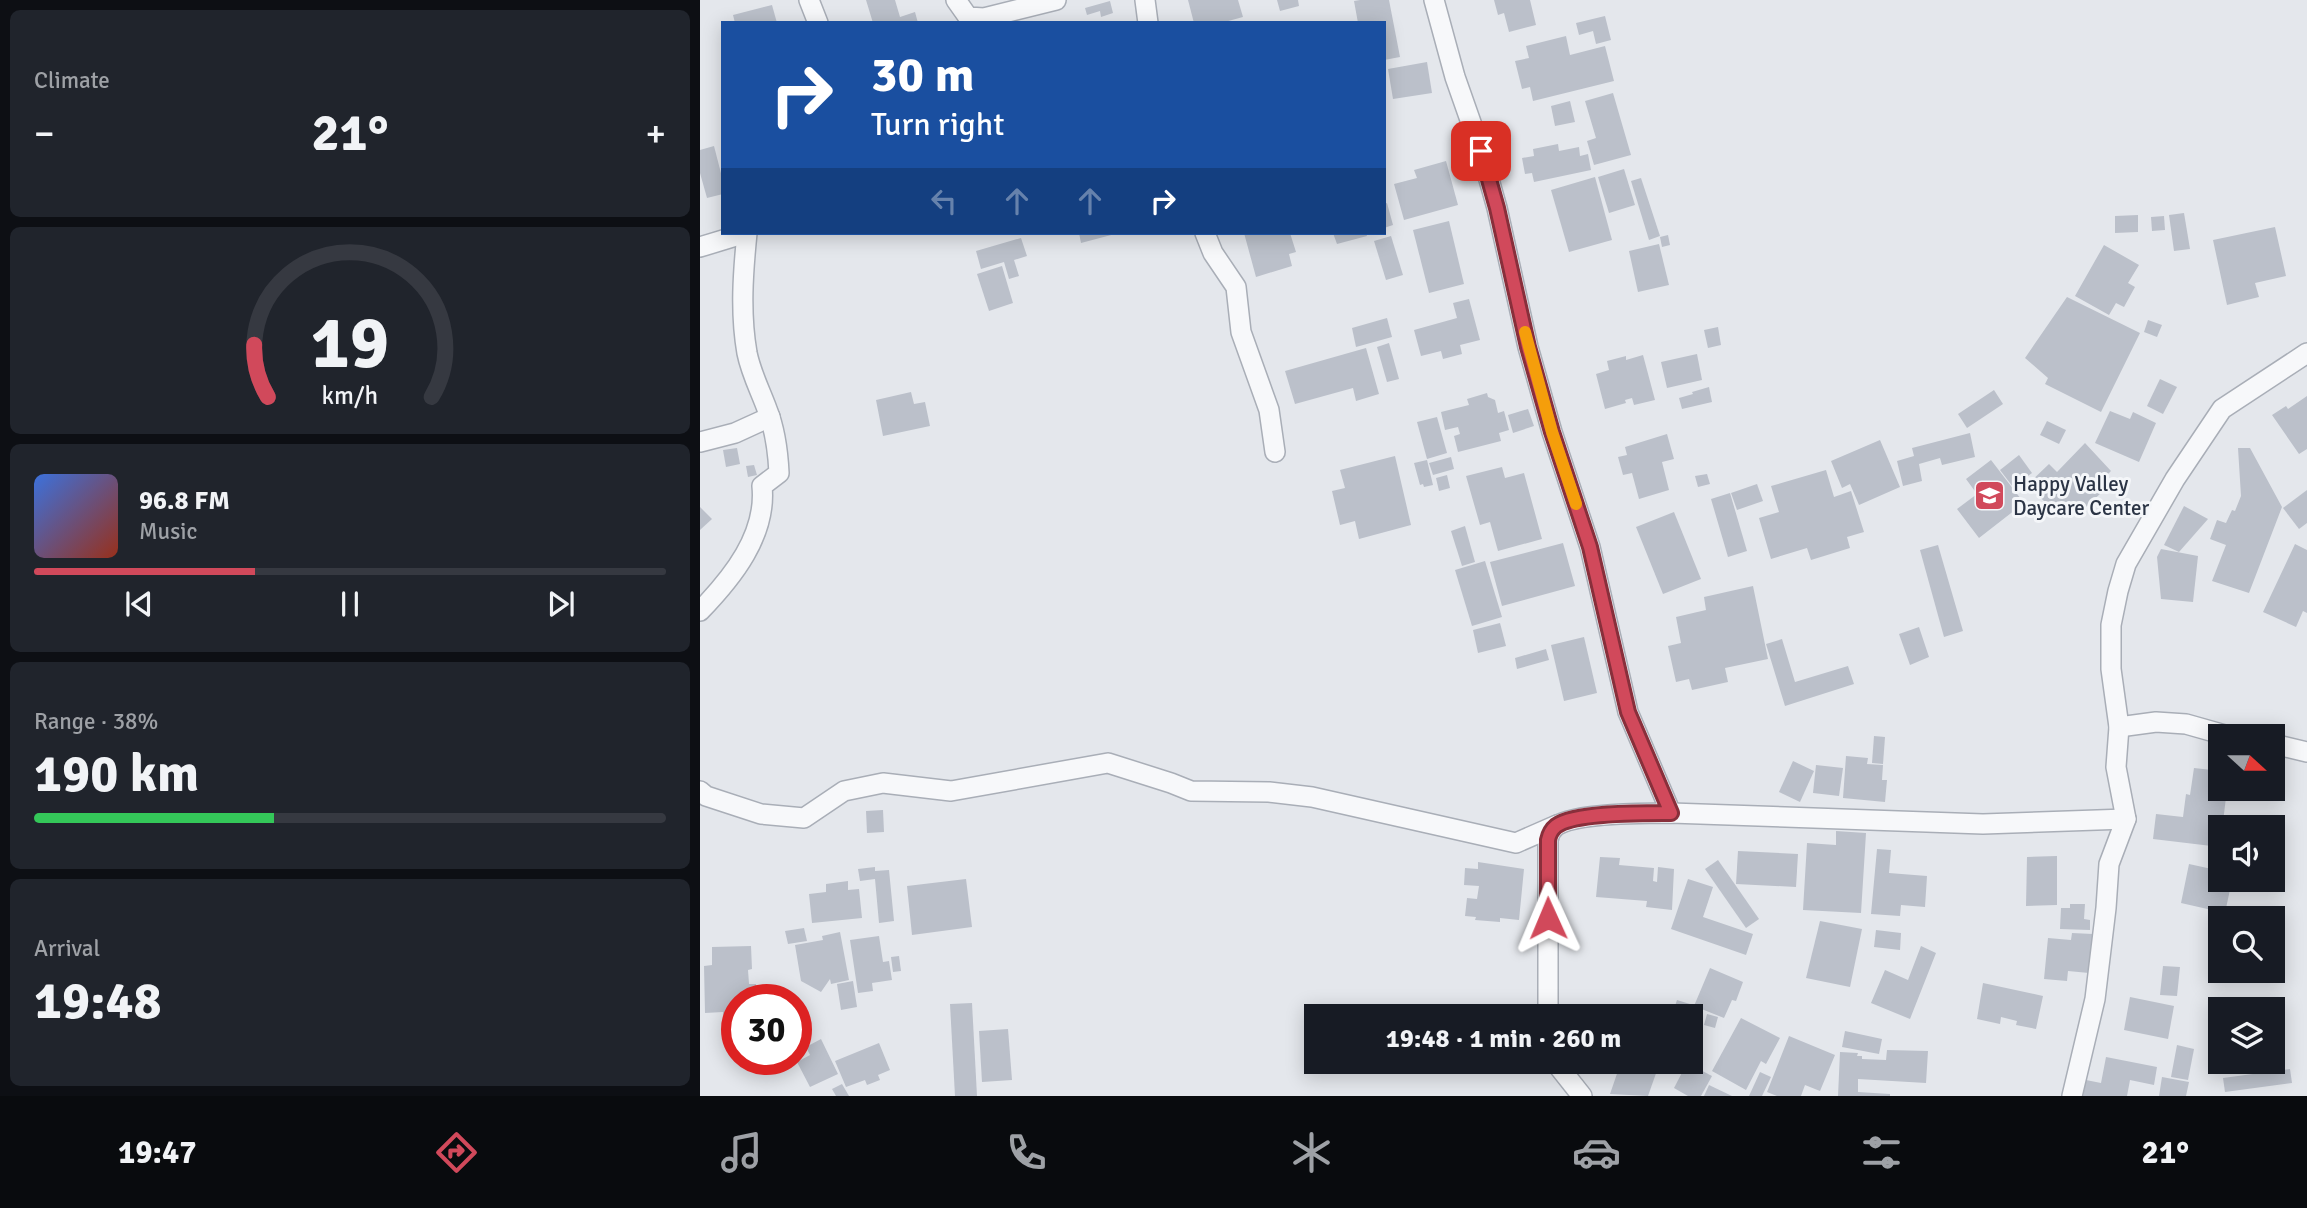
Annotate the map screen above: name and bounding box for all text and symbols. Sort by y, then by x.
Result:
text: 30 m [871,45,974,105]
icon: right [756,49,847,140]
text: Climate [34,66,110,95]
text: 21° [312,101,388,165]
text: Turn right [871,105,1004,144]
text: − [34,110,55,157]
text: + [645,110,666,157]
pin [1451,121,1511,181]
icon: arrive [1462,132,1500,170]
icon: left [925,182,963,220]
icon: ahead [998,182,1036,220]
icon: ahead [1071,182,1109,220]
icon: right [1144,182,1182,220]
text: 19 [311,299,389,388]
text: km/h [322,380,378,411]
place label: Happy Valley Daycare Center [2013,471,2150,521]
school or university icon: Happy Valley Daycare Center [1973,479,2007,513]
text: 96.8 FM [139,485,230,517]
text: Music [139,517,197,546]
icon: previous [120,585,158,623]
icon: pause [331,585,369,623]
icon: next [542,585,580,623]
text: Range · 38% [34,707,158,736]
north arrow [2208,724,2286,802]
map controls [2208,724,2285,1074]
text: 190 km [34,742,199,806]
button: sound [2208,815,2285,892]
position arrow [1511,881,1585,955]
button: search [2208,906,2285,983]
text: Arrival [34,934,100,963]
text: 19:48 [34,969,162,1033]
speed limit sign: 30 [721,984,812,1075]
button: layers [2208,997,2285,1074]
text: 19:48 · 1 min · 260 m [1386,1023,1621,1055]
icon: directions [432,1128,481,1177]
icon: music [717,1128,766,1177]
icon: phone [1002,1128,1051,1177]
icon: climate [1287,1128,1336,1177]
icon: car [1572,1128,1621,1177]
icon: filters [1857,1128,1906,1177]
text: 19:47 [118,1133,196,1172]
text: 21° [2142,1133,2189,1172]

